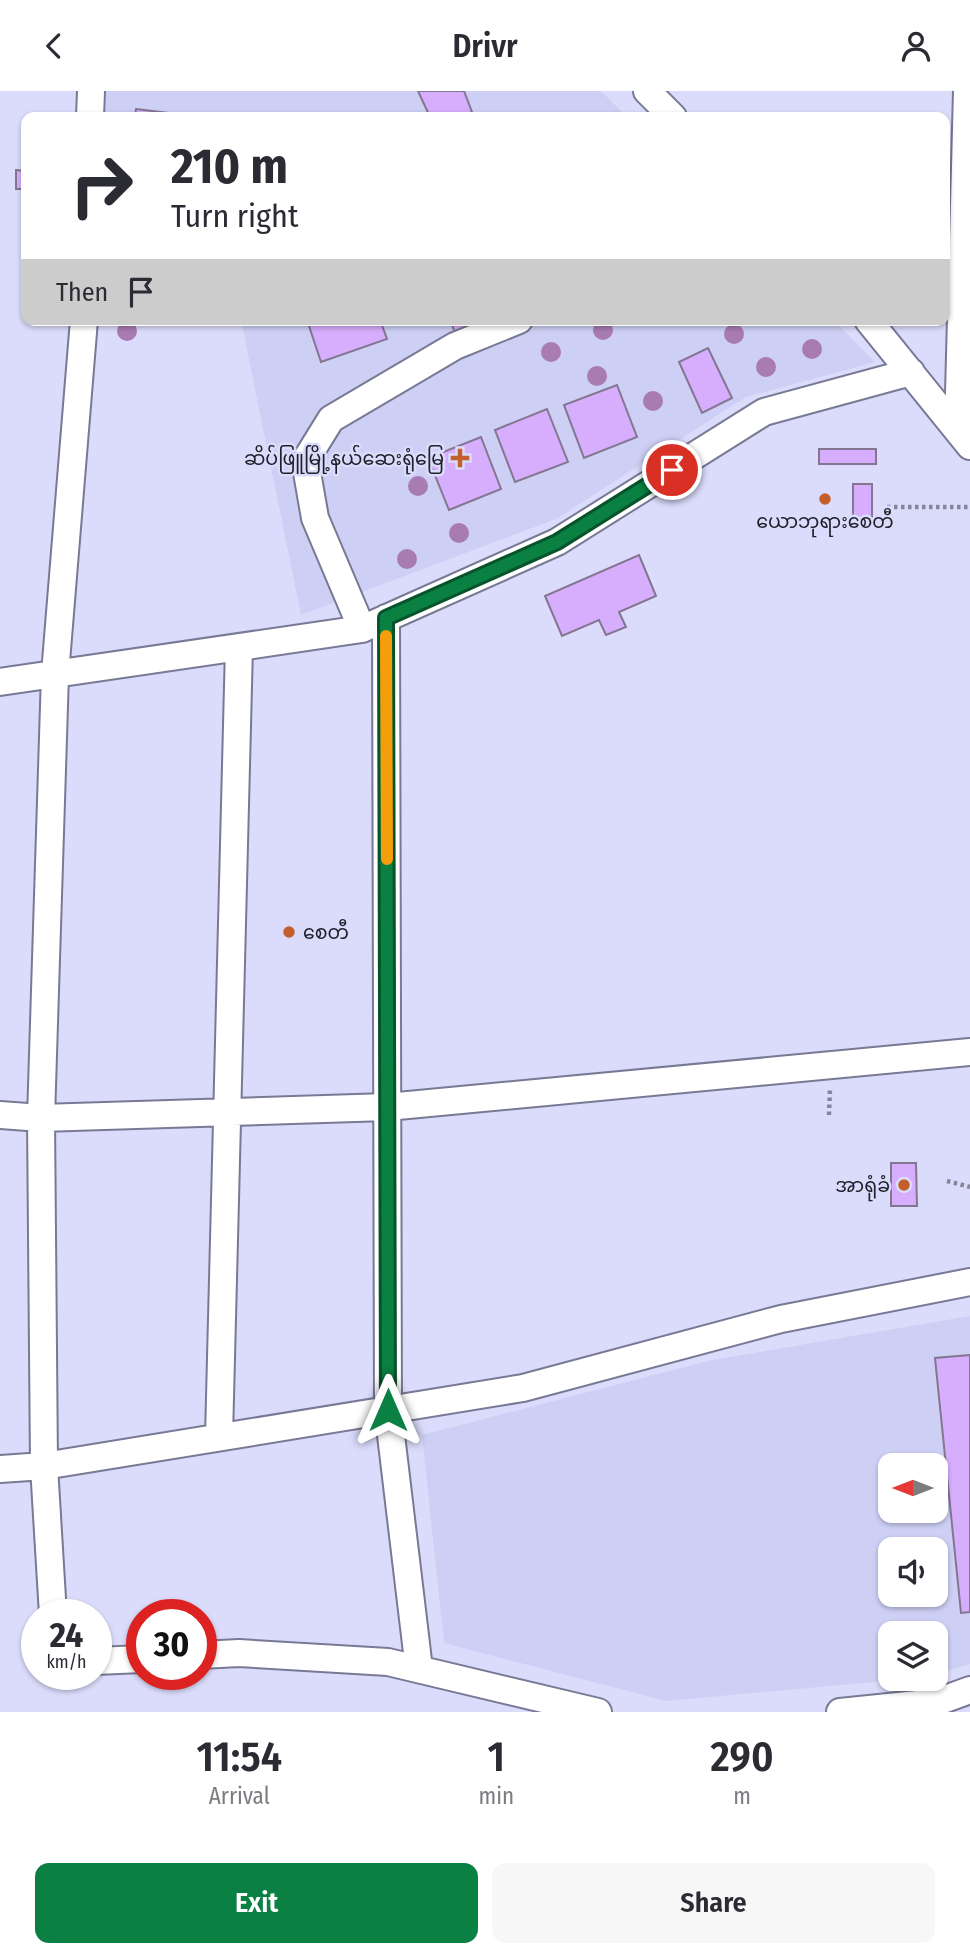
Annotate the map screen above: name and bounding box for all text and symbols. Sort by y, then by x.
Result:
icon: back [35,27,73,65]
text: Drivr [452,27,518,65]
icon: person [897,27,935,65]
text: 210 m [171,137,288,196]
icon: right [56,140,147,231]
text: Turn right [171,197,298,235]
icon: arrive [122,273,160,311]
text: Then [56,277,108,308]
pin [642,440,702,500]
place label: ဆိပ်ဖြူမြို့နယ်ဆေးရုံမြေ [244,444,444,475]
marker: ဆိပ်ဖြူမြို့နယ်ဆေးရုံမြေ [450,448,470,468]
icon: arrive [653,451,691,489]
marker: ယောဘုရားစေတီ [817,491,833,507]
place label: ယောဘုရားစေတီ [756,507,894,538]
place label: စေတီ [303,918,349,944]
marker: စေတီ [281,924,297,940]
place label: အာရုံခံ [835,1174,890,1202]
marker: အာရုံခံ [896,1177,912,1193]
position arrow [351,1373,425,1447]
north arrow [878,1453,948,1523]
map controls [878,1453,948,1691]
button: sound [878,1537,948,1607]
speed limit sign: 30 [126,1599,217,1690]
text: 24 [50,1614,83,1656]
button: layers [878,1621,948,1691]
text: km/h [46,1651,87,1673]
text: 11:54 [196,1732,282,1782]
text: 1 [488,1732,505,1782]
text: 290 [711,1732,774,1782]
text: Arrival [209,1782,270,1810]
text: min [478,1782,514,1810]
text: m [733,1782,751,1810]
button: Exit [35,1863,478,1943]
button: Share [492,1863,935,1943]

